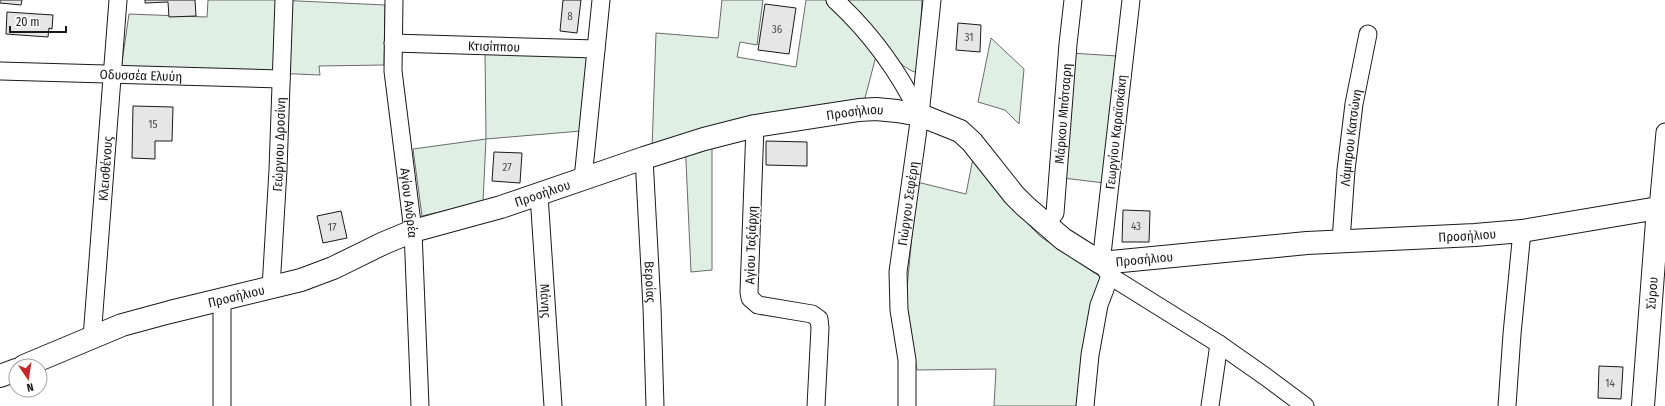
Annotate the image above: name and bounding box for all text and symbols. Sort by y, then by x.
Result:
scale bar [10,8,66,34]
house number: 8 [567,10,573,23]
text: 20 m [16,15,40,29]
house number: 36 [772,23,783,36]
house number: 31 [965,31,974,44]
street label: Κτισίππου [468,38,520,54]
street label: Μάρκου Μπότσαρη [1051,63,1074,164]
street label: Οδυσσέα Ελυύη [99,66,182,84]
street label: Γεωργίου Καραϊσκάκη [1103,74,1129,190]
street label: Λάμπρου Κατσώνη [1337,87,1364,187]
street label: Γεώργιου Δροσίνη [269,97,288,192]
street label: Προσήλιου [825,101,884,122]
house number: 15 [148,118,158,131]
street label: Κλεισθένους [95,135,115,202]
street label: Γιώργου Σεφέρη [894,160,921,247]
house number: 27 [502,161,512,174]
street label: Αγίου Ανδρέα [398,167,421,238]
street label: Προσήλιου [512,176,572,209]
street label: Αγίου Ταξιάρχη [742,205,760,285]
house number: 43 [1131,220,1141,233]
house number: 17 [328,221,337,234]
street label: Προσήλιου [1438,226,1497,244]
street label: Προσήλιου [1115,249,1174,269]
street label: Βεροίας [642,260,659,304]
street label: Σύρου [1643,276,1661,310]
street label: Προσήλιου [206,282,266,310]
street label: Μάνης [537,283,555,319]
north arrow [8,358,48,398]
house number: 14 [1605,377,1615,390]
text: N [25,380,35,394]

